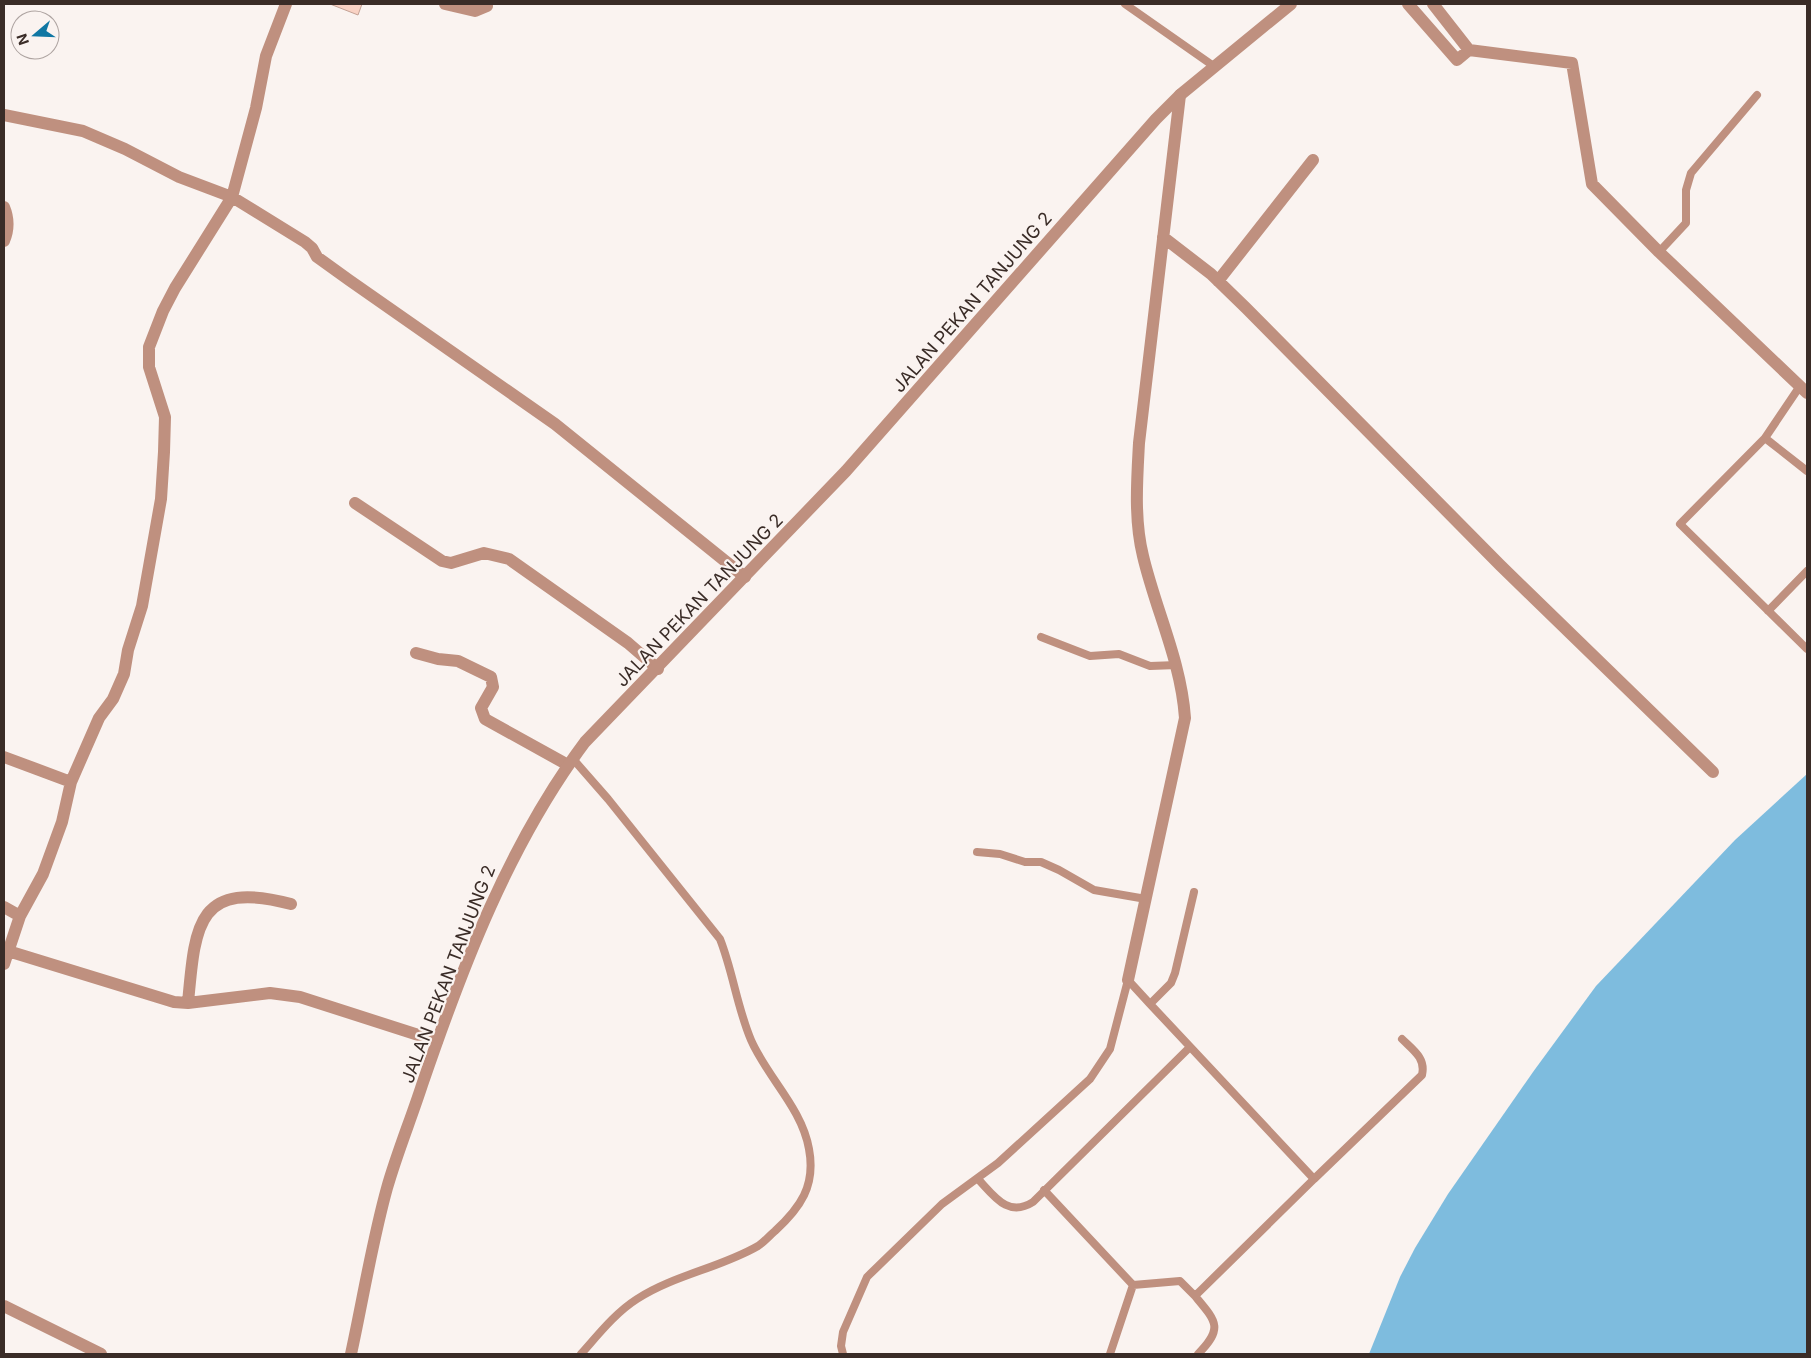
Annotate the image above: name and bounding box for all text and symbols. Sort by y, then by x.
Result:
north arrow [10,10,60,60]
text: N [12,32,32,47]
street label: JALAN PEKAN TANJUNG 2 [888,208,1056,396]
street label: JALAN PEKAN TANJUNG 2 [611,509,787,691]
street label: JALAN PEKAN TANJUNG 2 [397,862,499,1086]

